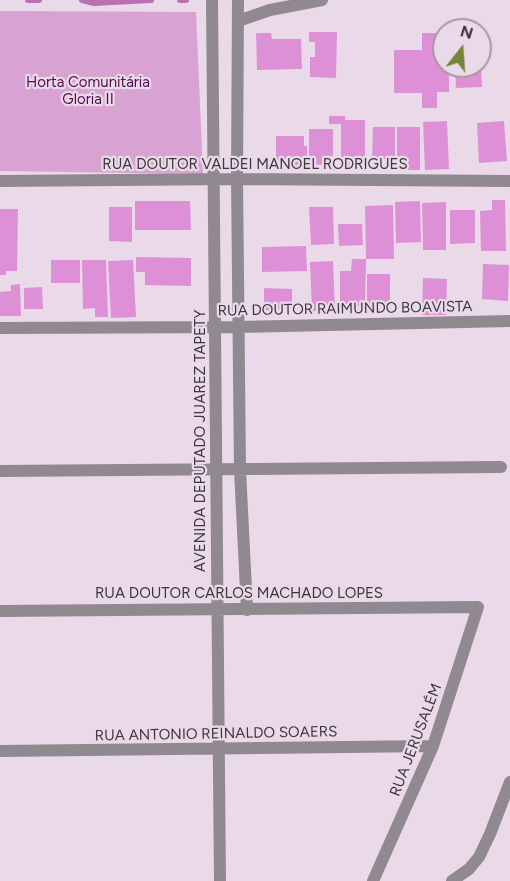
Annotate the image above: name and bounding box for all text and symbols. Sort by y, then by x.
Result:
north arrow [432,18,492,78]
text: N [458,21,476,43]
park label: Horta Comunitária Gloria II [26,74,150,109]
street label: RUA DOUTOR VALDEI MANOEL RODRIGUES [102,156,408,174]
street label: RUA DOUTOR RAIMUNDO BOAVISTA [217,298,473,320]
street label: AVENIDA DEPUTADO JUAREZ TAPETY [192,310,210,572]
street label: RUA DOUTOR CARLOS MACHADO LOPES [95,585,383,603]
street label: RUA JERUSALÉM [386,681,446,799]
street label: RUA ANTONIO REINALDO SOAERS [95,723,337,745]

